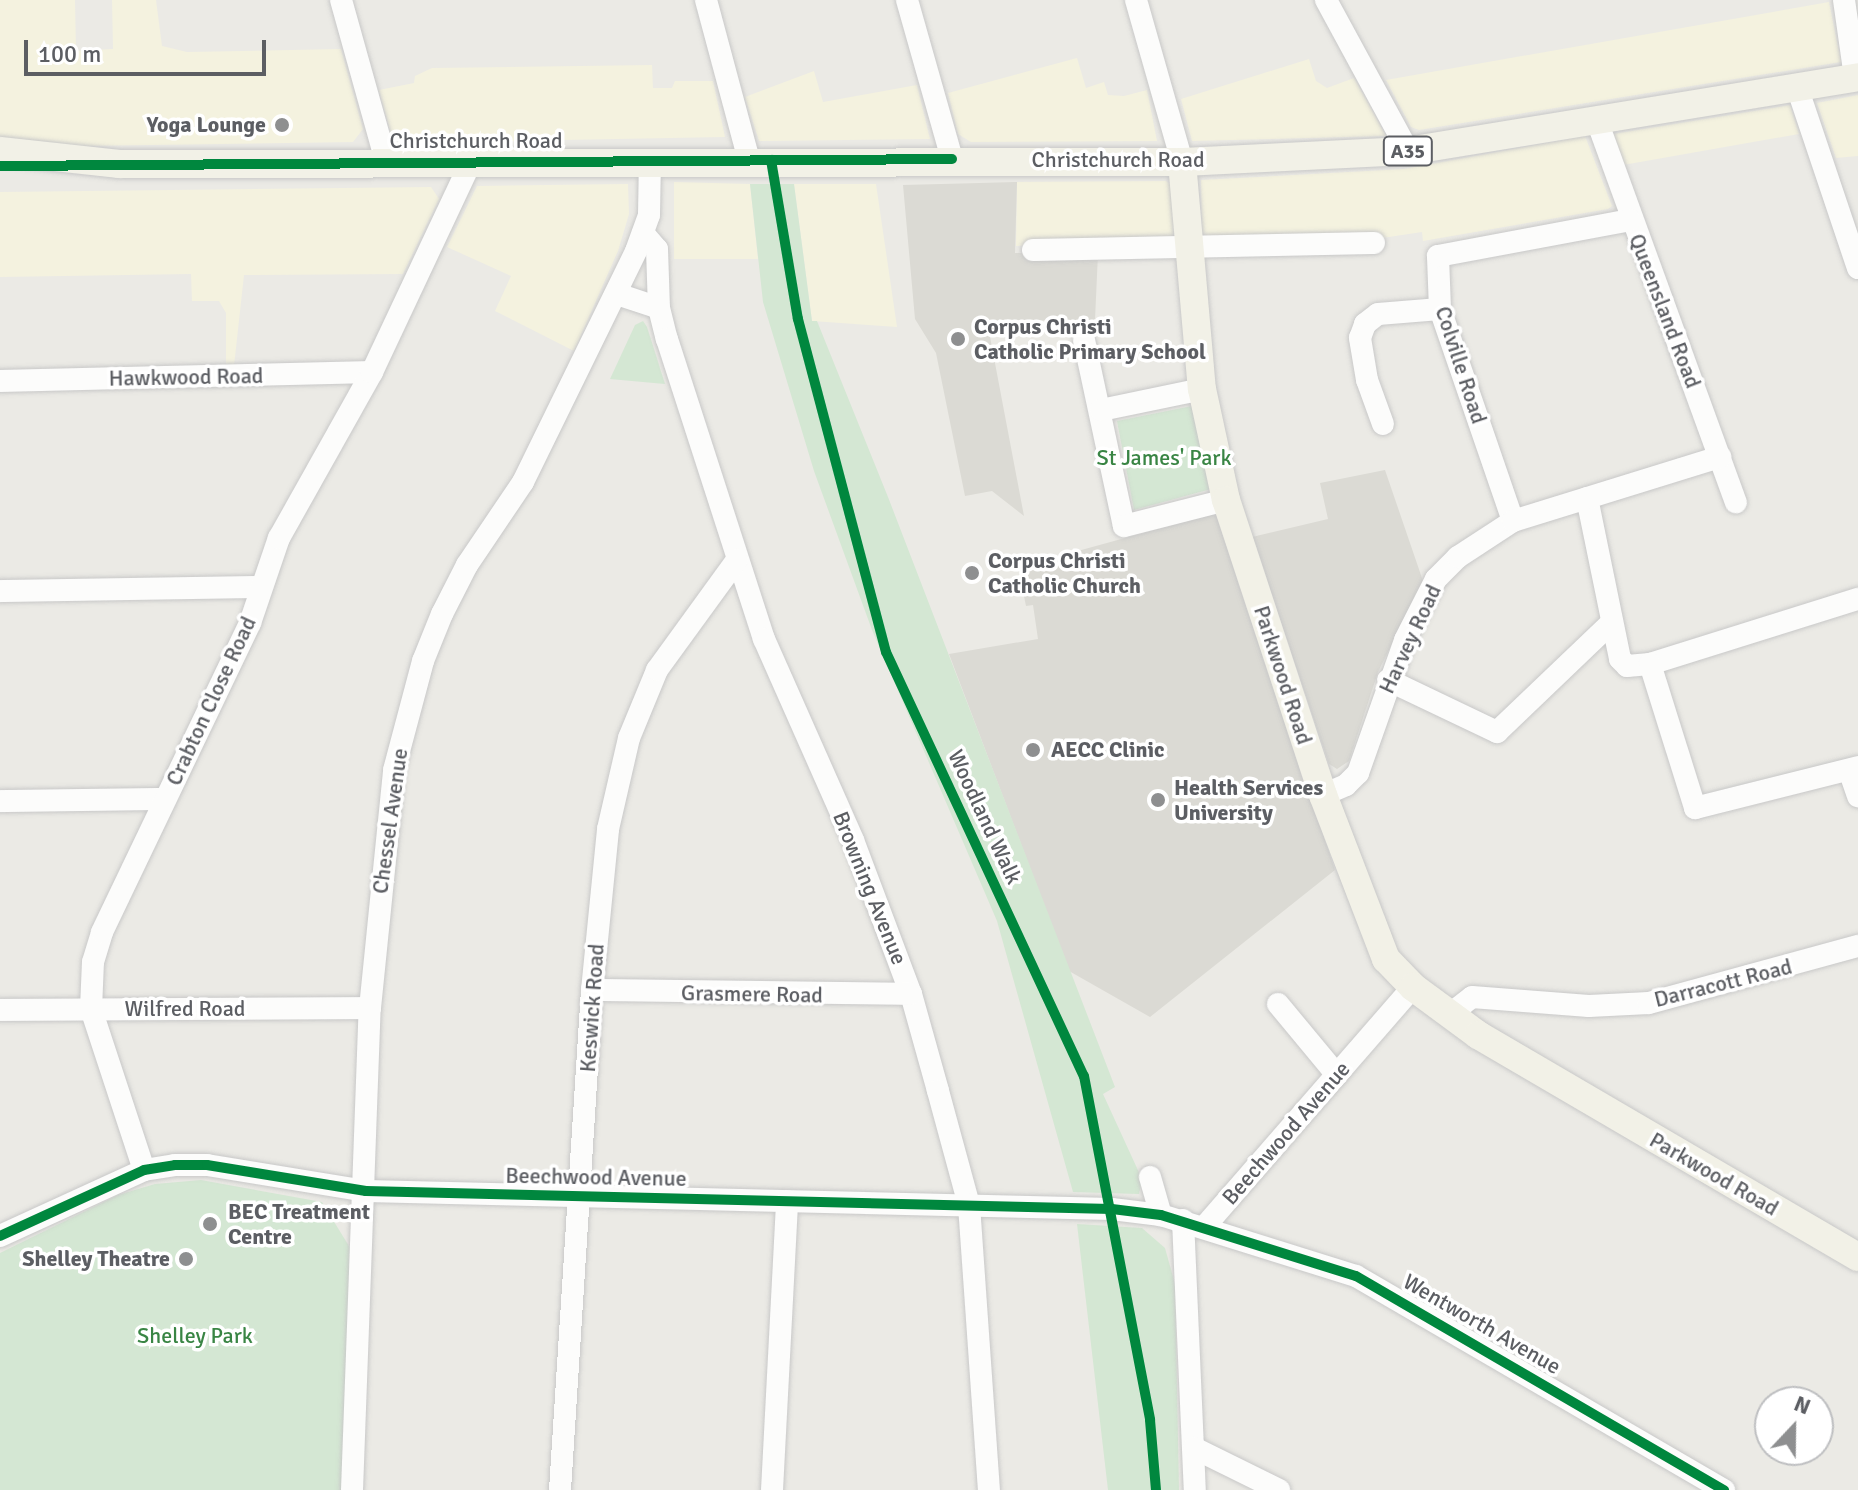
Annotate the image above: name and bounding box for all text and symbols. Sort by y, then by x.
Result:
scale bar [28,24,270,74]
text: 100 m [38,39,101,69]
place label: Yoga Lounge [147,112,266,138]
marker: Yoga Lounge [273,116,291,134]
street label: Christchurch Road [389,128,563,154]
road number: A35 [1382,135,1434,167]
street label: Christchurch Road [1031,147,1205,173]
street label: Queensland Road [1623,230,1707,392]
street label: Colville Road [1430,303,1492,427]
place label: Corpus Christi Catholic Primary School [974,313,1206,364]
marker: Corpus Christi Catholic Primary School [949,330,967,348]
street label: Hawkwood Road [108,362,264,392]
park label: St James' Park [1096,445,1232,471]
place label: Corpus Christi Catholic Church [988,547,1141,598]
marker: Corpus Christi Catholic Church [963,564,981,582]
street label: Harvey Road [1373,580,1447,698]
street label: Parkwood Road [1248,602,1318,748]
street label: Crabton Close Road [160,612,262,790]
place label: AECC Clinic [1051,737,1165,763]
marker: AECC Clinic [1022,739,1044,761]
street label: Woodland Walk [942,746,1028,888]
street label: Chessel Avenue [367,747,413,895]
place label: Health Services University [1174,774,1323,826]
marker: Health Services University [1149,791,1167,809]
street label: Browning Avenue [827,807,913,969]
street label: Keswick Road [574,943,610,1073]
street label: Darracott Road [1651,953,1795,1013]
street label: Grasmere Road [681,980,823,1008]
street label: Wilfred Road [124,996,246,1022]
street label: Beechwood Avenue [1217,1056,1355,1210]
street label: Parkwood Road [1645,1126,1783,1222]
street label: Beechwood Avenue [505,1162,687,1192]
place label: BEC Treatment Centre [228,1198,370,1250]
marker: BEC Treatment Centre [199,1213,221,1235]
place label: Shelley Theatre [22,1246,170,1272]
marker: Shelley Theatre [177,1250,195,1268]
street label: Wentworth Avenue [1398,1268,1566,1380]
park label: Shelley Park [137,1323,253,1349]
north arrow [1754,1386,1834,1466]
text: N [1790,1390,1815,1421]

